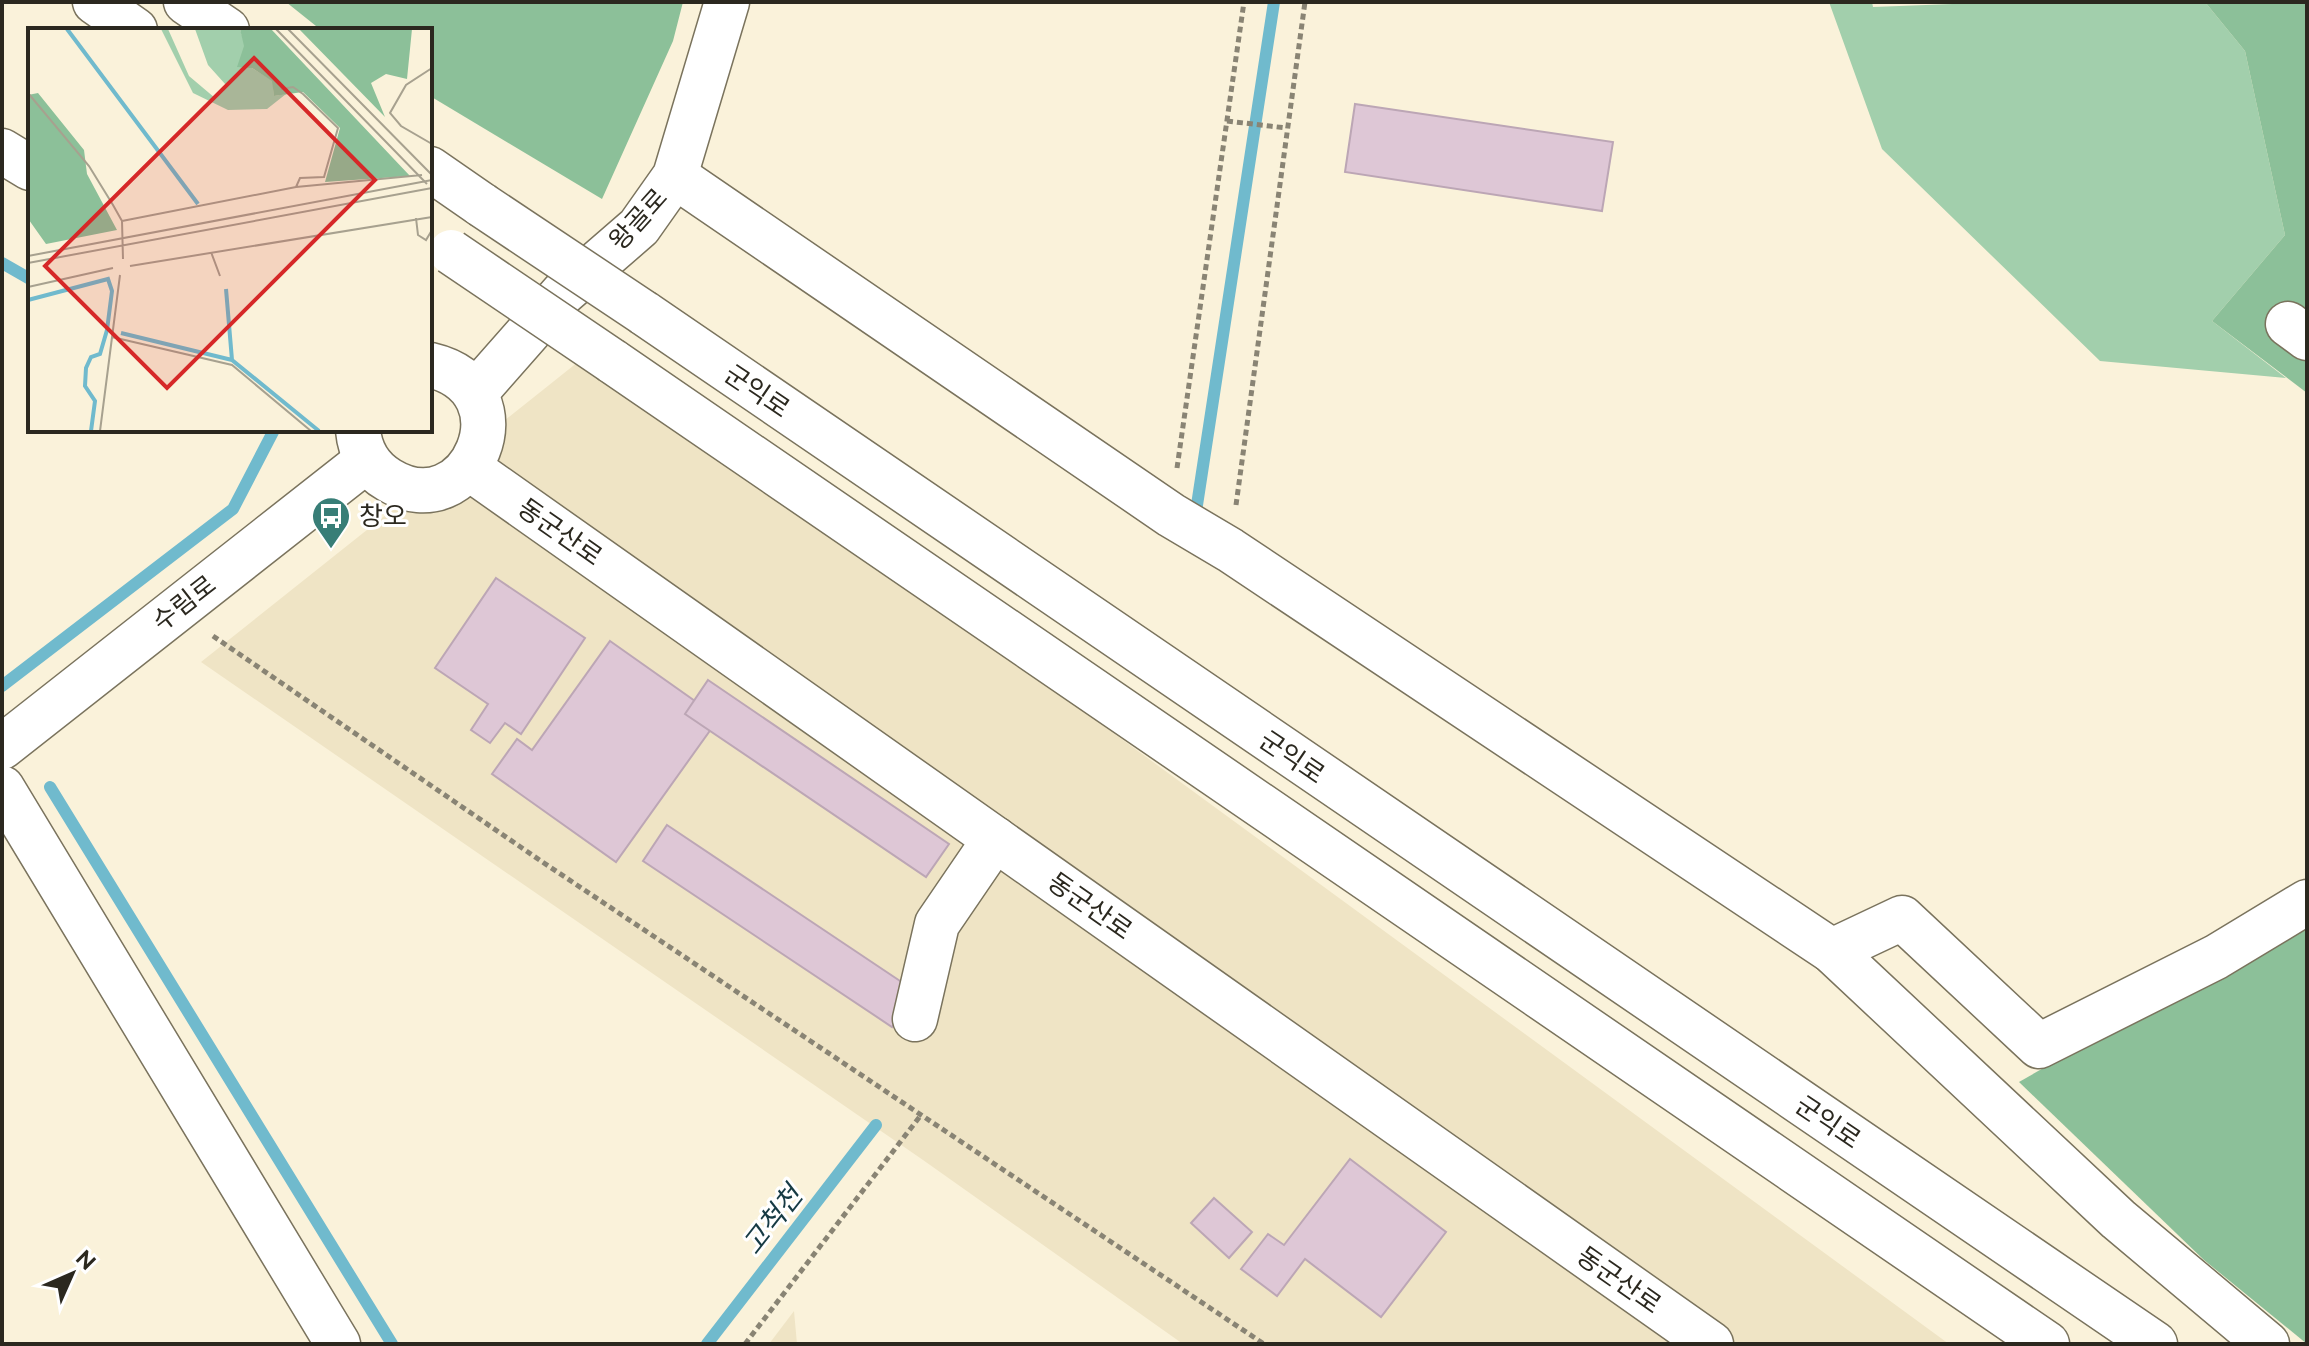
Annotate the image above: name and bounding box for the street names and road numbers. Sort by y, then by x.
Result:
street label: 왕골로 [603,182,673,256]
street label: 군익로 [719,358,795,424]
street label: 동군산로 [512,492,608,572]
street label: 수림로 [146,569,222,637]
street label: 군익로 [1254,724,1330,790]
street label: 동군산로 [1042,866,1138,946]
street label: 군익로 [1790,1089,1866,1155]
street label: 동군산로 [1571,1240,1667,1320]

